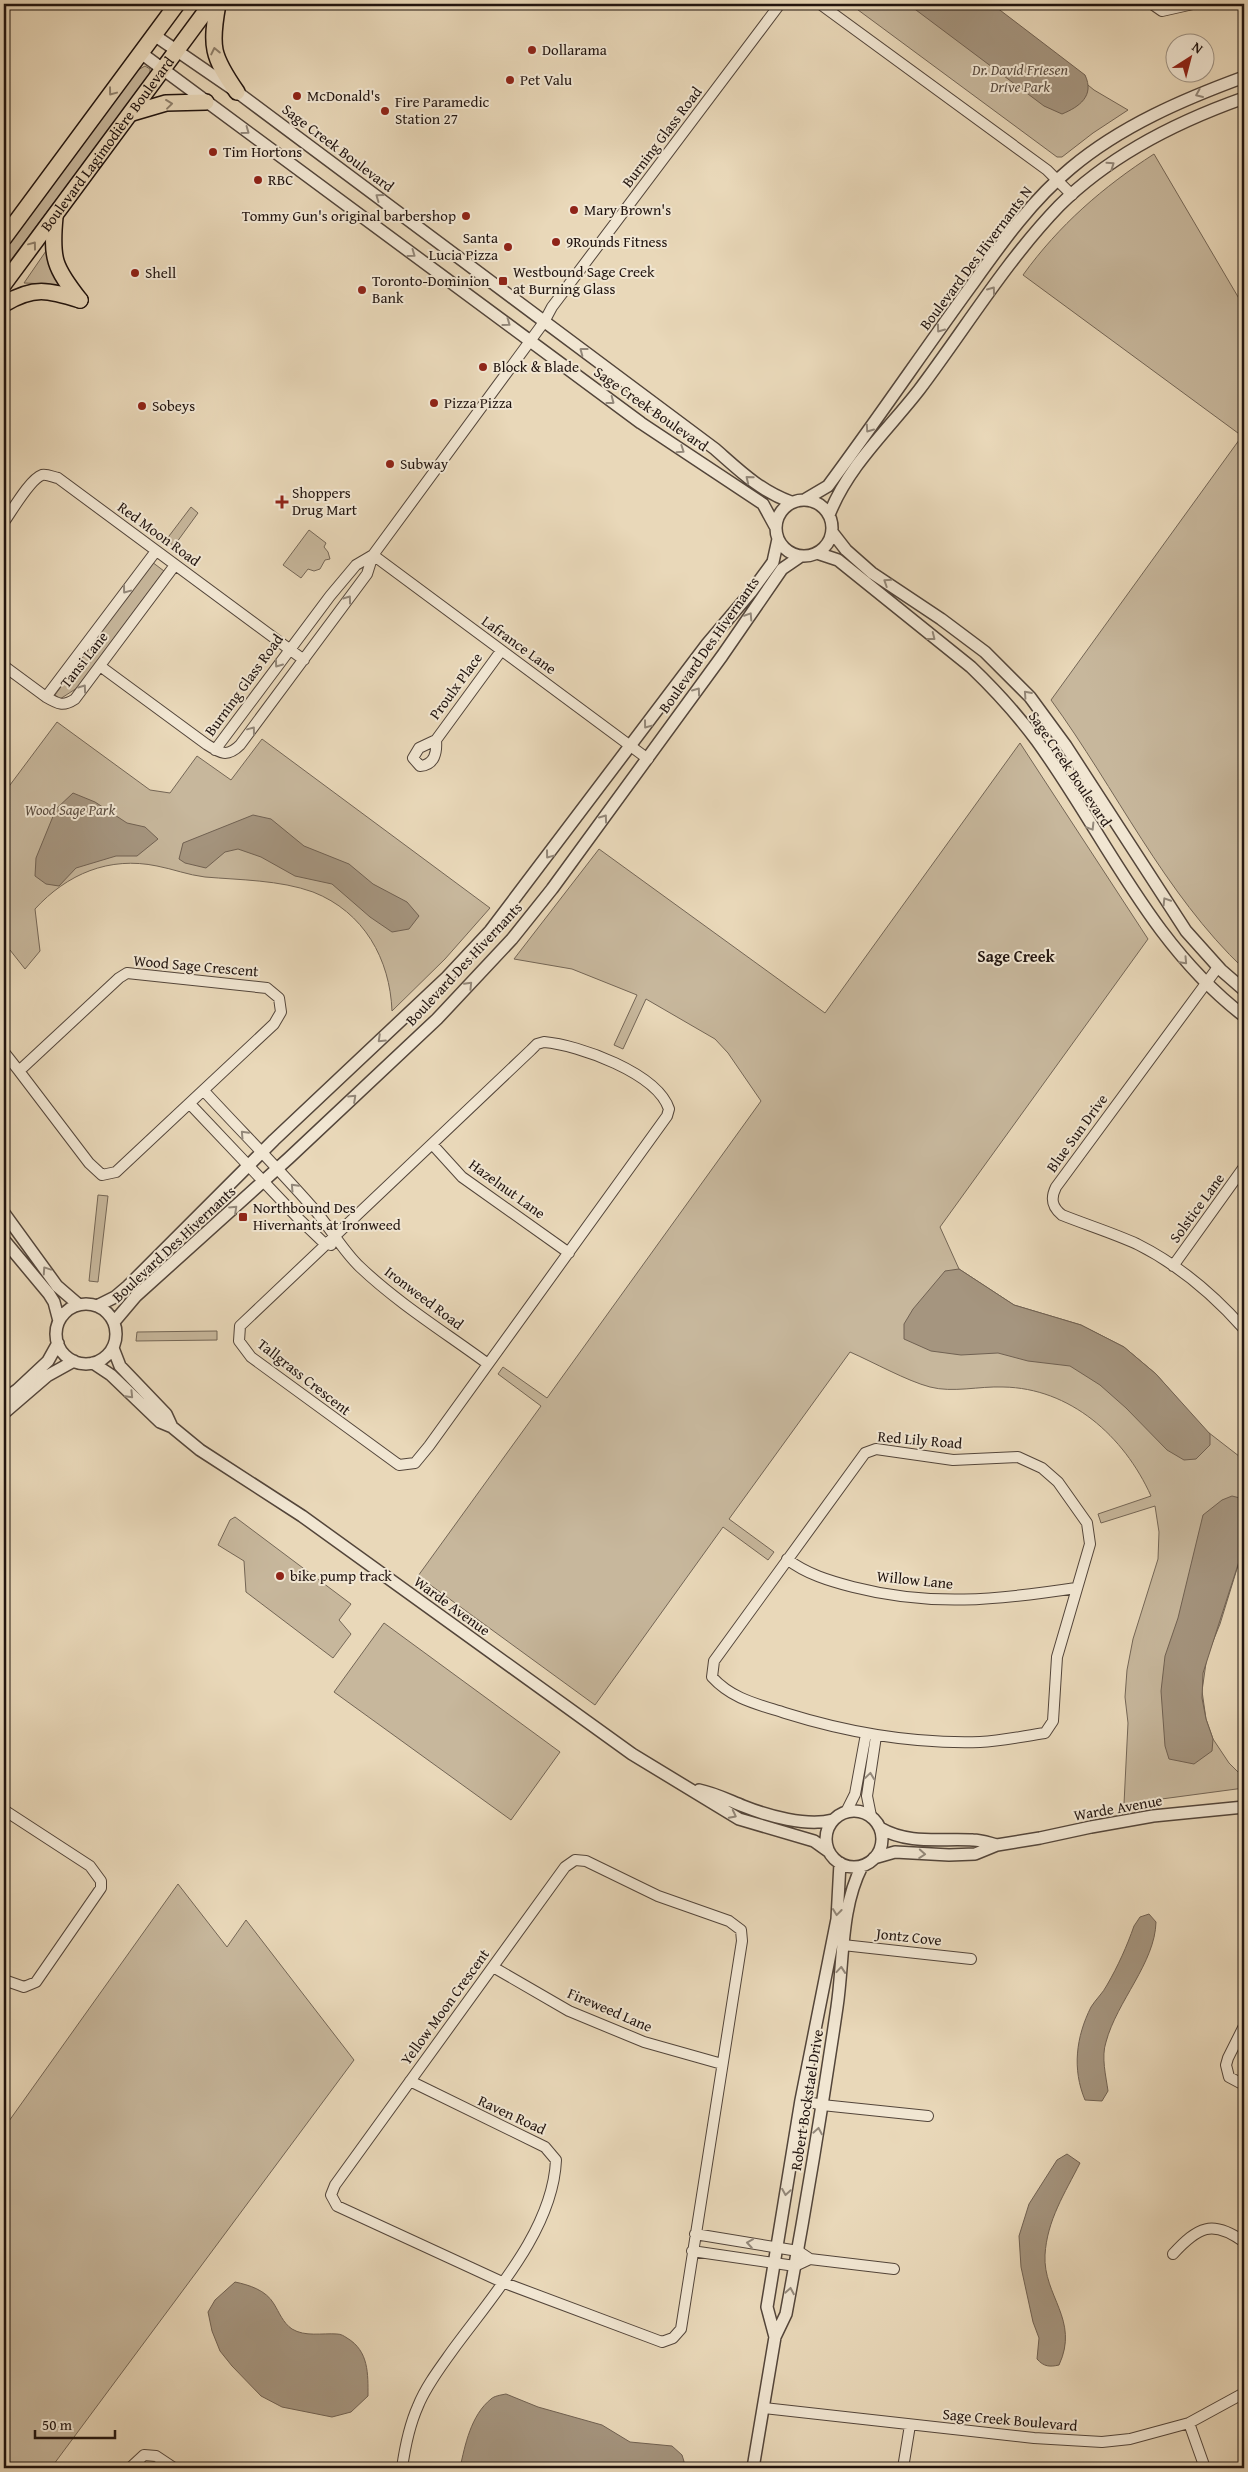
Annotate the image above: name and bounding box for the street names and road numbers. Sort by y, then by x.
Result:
street label: Boulevard Lagimodière Boulevard [35,52,179,236]
street label: Burning Glass Road [617,82,707,191]
street label: Sage Creek Boulevard [278,99,399,197]
street label: Boulevard Des Hivernants N [914,181,1037,334]
street label: Sage Creek Boulevard [590,361,713,456]
street label: Red Moon Road [114,496,205,571]
street label: Boulevard Des Hivernants [653,572,764,717]
street label: Lafrance Lane [478,610,561,679]
street label: Tansi Lane [55,627,112,692]
street label: Burning Glass Road [199,629,288,740]
street label: Proulx Place [424,648,487,723]
street label: Sage Creek Boulevard [1024,707,1117,831]
street label: Boulevard Des Hivernants [401,897,527,1030]
street label: Wood Sage Crescent [133,950,260,981]
street label: Blue Sun Drive [1041,1089,1112,1176]
street label: Hazelnut Lane [465,1154,550,1223]
street label: Solstice Lane [1164,1169,1229,1247]
street label: Boulevard Des Hivernants [107,1181,240,1307]
street label: Ironweed Road [381,1261,468,1334]
street label: Tallgrass Crescent [253,1333,356,1420]
street label: Red Lily Road [877,1425,963,1454]
street label: Willow Lane [876,1565,954,1594]
street label: Warde Avenue [410,1571,495,1640]
street label: Warde Avenue [1072,1789,1164,1826]
street label: Jontz Cove [873,1922,943,1950]
street label: Yellow Moon Crescent [395,1944,494,2069]
street label: Fireweed Lane [565,1982,656,2037]
street label: Robert Bockstael Drive [785,2028,828,2172]
street label: Raven Road [475,2090,550,2139]
street label: Sage Creek Boulevard [942,2403,1078,2436]

